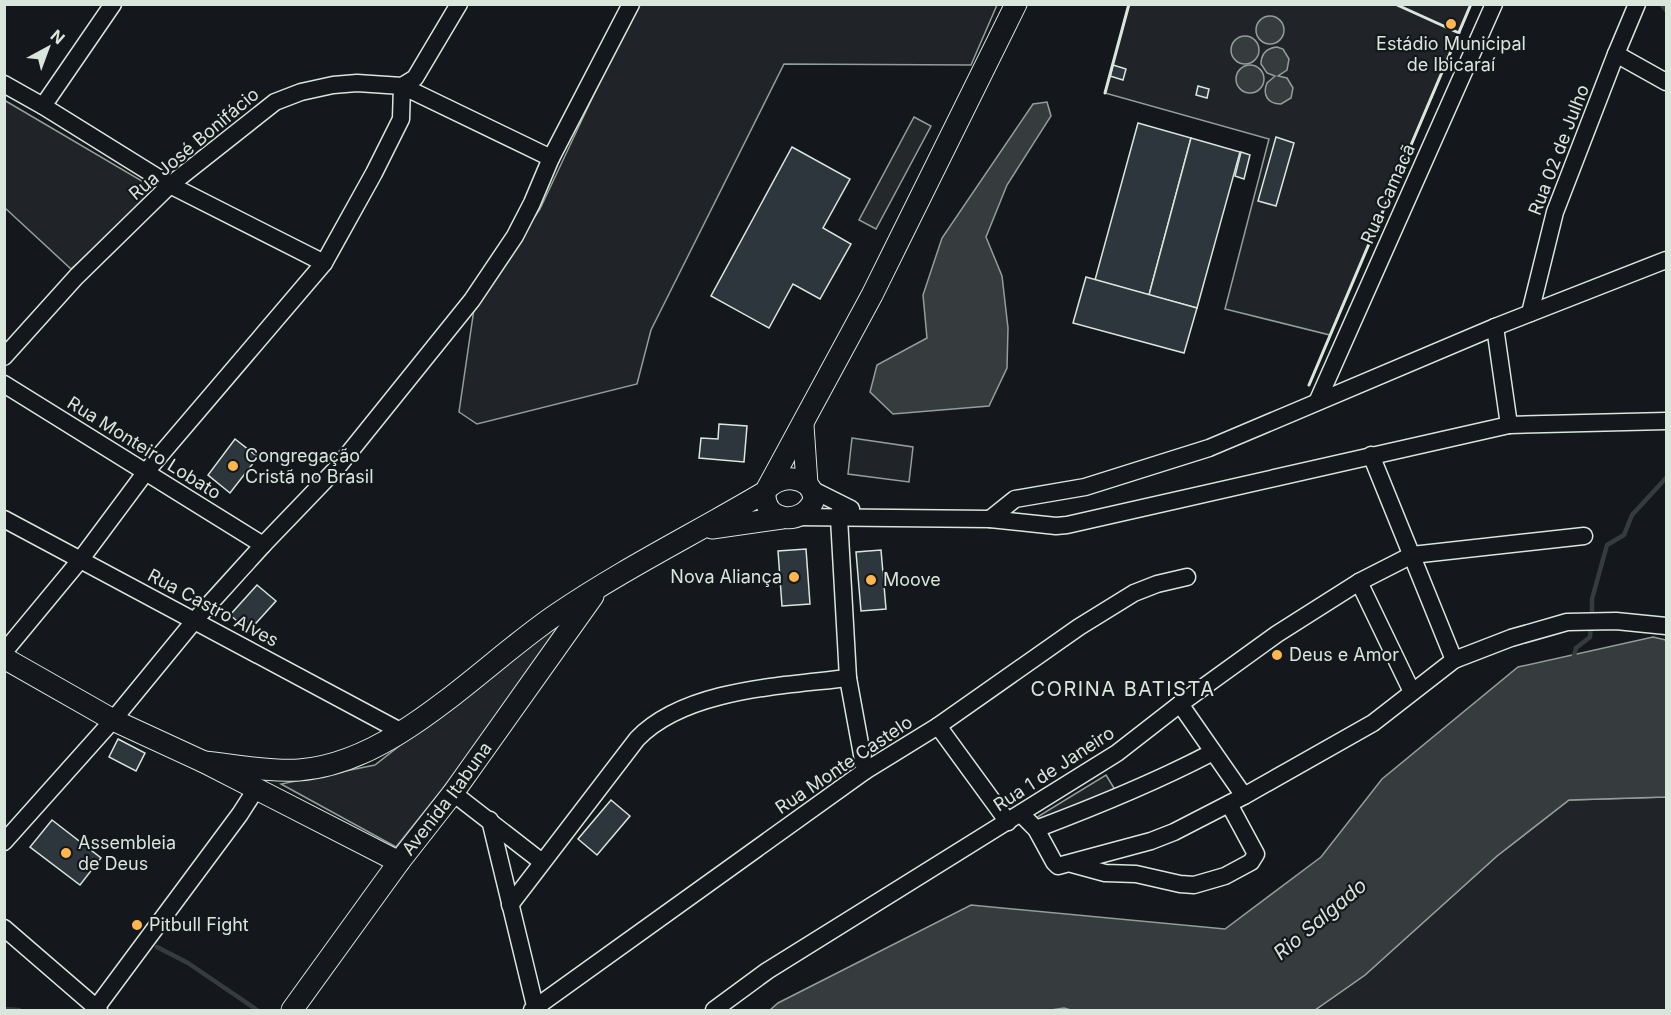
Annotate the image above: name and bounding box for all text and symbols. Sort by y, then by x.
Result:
marker: Estádio Municipal de Ibicaraí [1444,17,1458,31]
north arrow [18,18,78,78]
text: N [47,25,69,48]
place label: Estádio Municipal de Ibicaraí [1376,33,1526,75]
street label: Rua 02 de Julho [1524,82,1593,218]
street label: Rua José Bonifácio [124,83,263,204]
street label: Rua Camacã [1356,141,1419,247]
street label: Rua Monteiro Lobato [64,392,225,503]
place label: Congregação Cristã no Brasil [245,445,374,487]
marker: Congregação Cristã no Brasil [226,459,240,473]
street label: Rua Castro Alves [144,564,282,651]
place label: Nova Aliança [670,566,782,587]
place label: Moove [883,569,941,590]
marker: Nova Aliança [787,570,801,584]
marker: Moove [864,573,878,587]
place label: Deus e Amor [1289,644,1399,665]
marker: Deus e Amor [1270,648,1284,662]
district label: CORINA BATISTA [1031,677,1215,701]
street label: Rua Monte Castelo [771,711,916,818]
street label: Rua 1 de Janeiro [990,722,1118,815]
street label: Avenida Itabuna [397,738,496,859]
place label: Assembleia de Deus [78,832,176,874]
marker: Assembleia de Deus [59,846,73,860]
water label: Rio Salgado [1269,873,1371,965]
place label: Pitbull Fight [149,914,249,935]
marker: Pitbull Fight [130,918,144,932]

